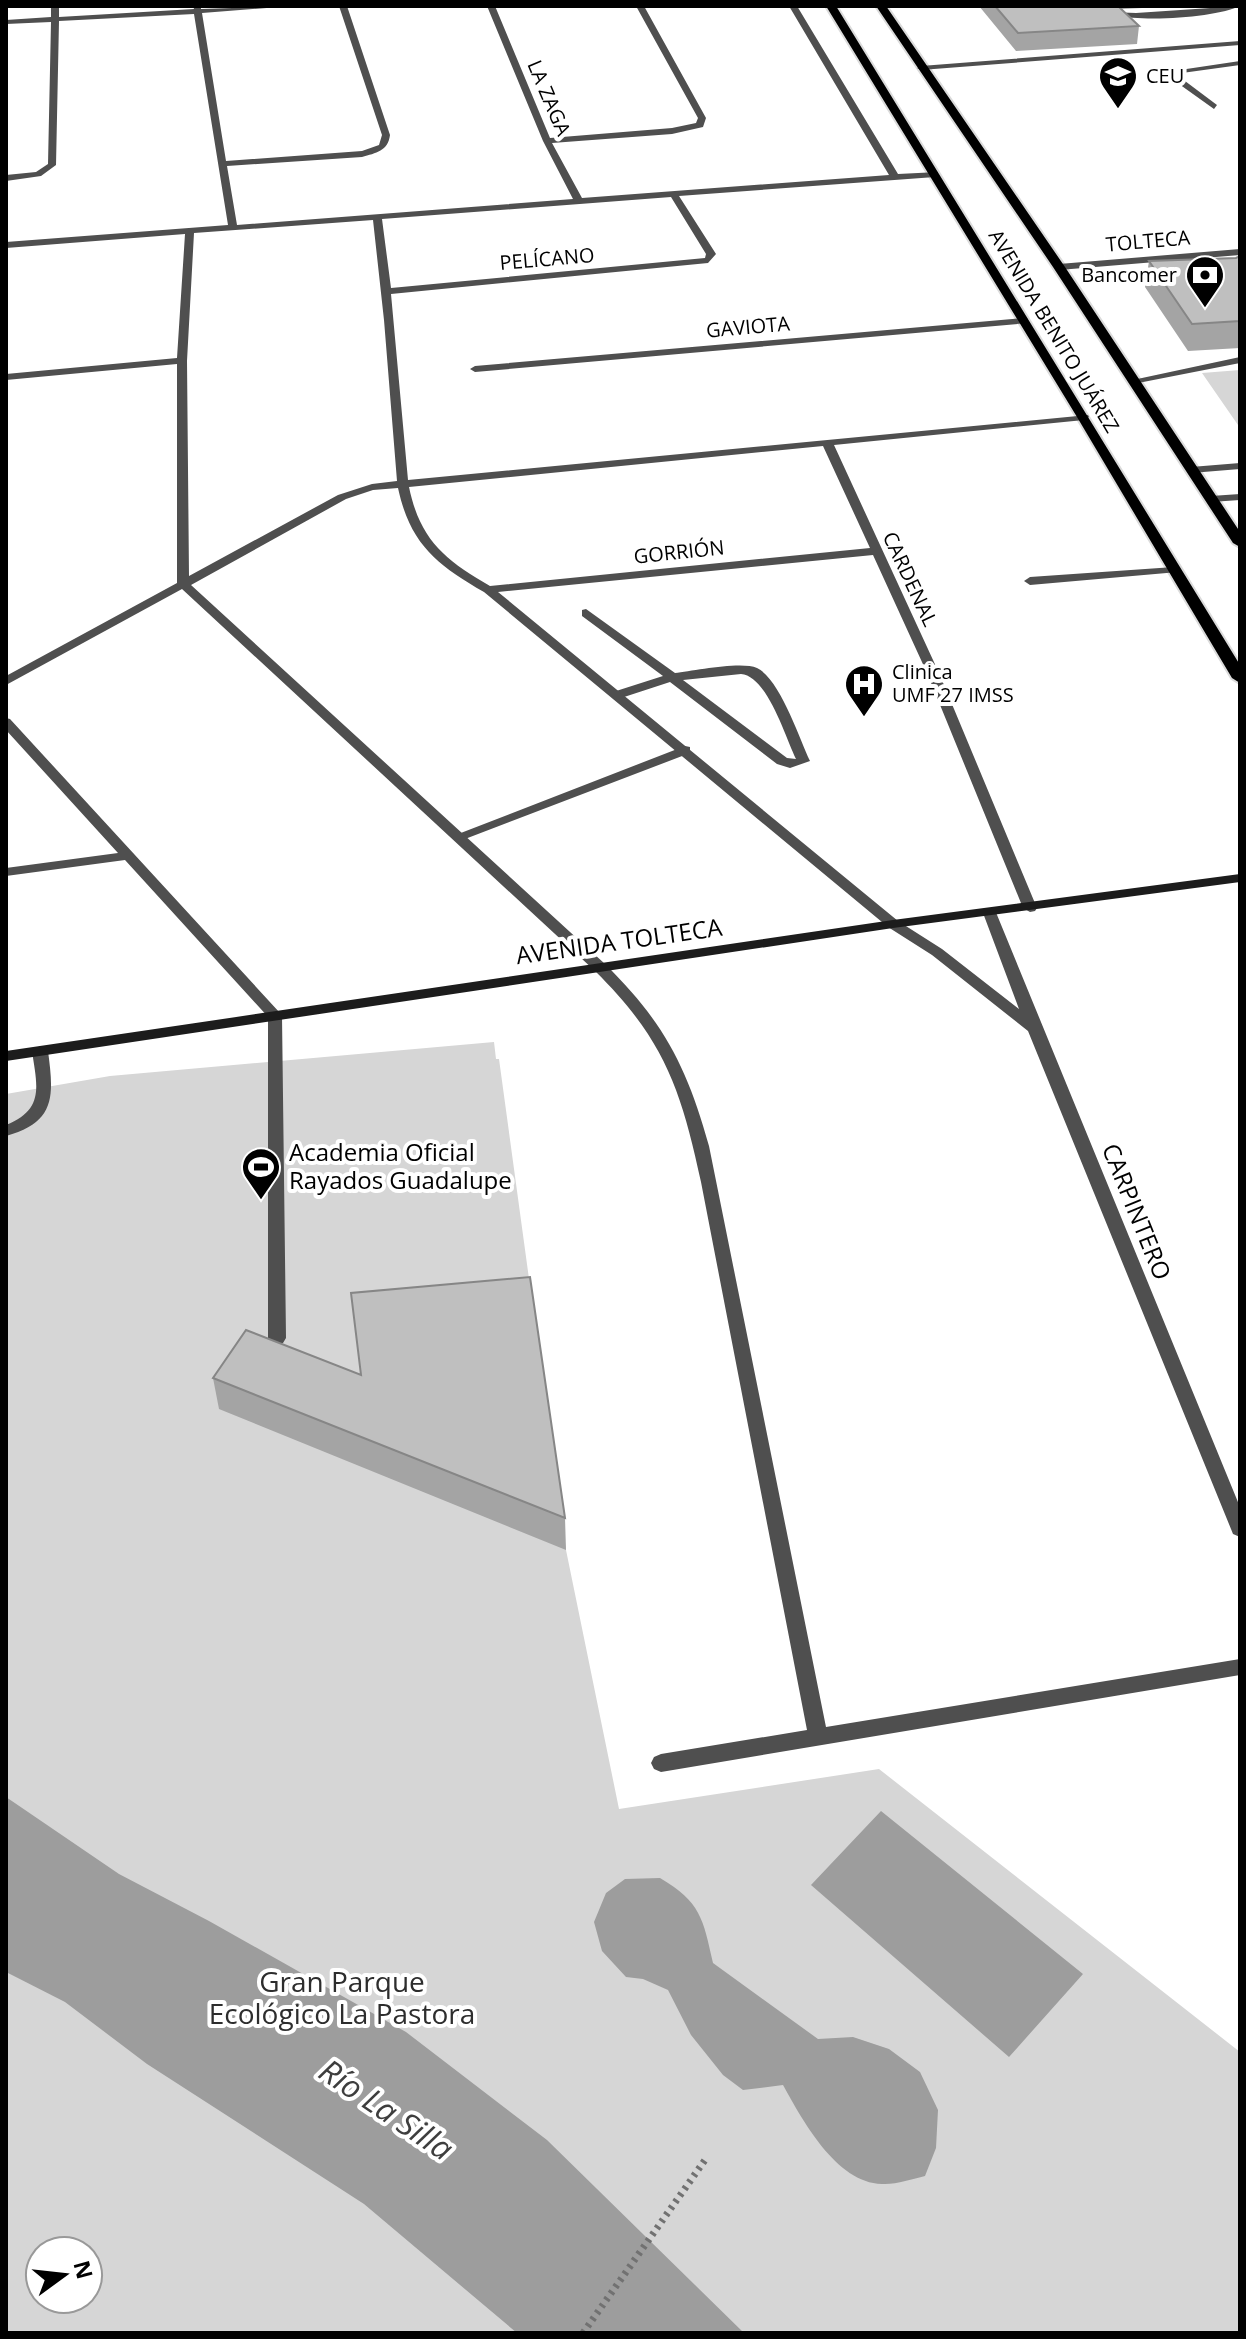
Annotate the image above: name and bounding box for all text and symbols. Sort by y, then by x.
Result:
school or university icon: CEU [1097,55,1139,110]
street label: LA ZAGA [521,56,578,140]
place label: CEU [1146,62,1184,89]
street label: TOLTECA [1105,223,1192,258]
street label: AVENIDA BENITO JUÁREZ [983,224,1126,437]
street label: PELÍCANO [498,241,595,276]
bank icon: Bancomer [1184,254,1226,309]
place label: Bancomer [1081,261,1177,288]
street label: GAVIOTA [705,309,791,344]
street label: CARDENAL [877,527,944,630]
street label: GORRIÓN [632,533,726,570]
place label: Clinica UMF 27 IMSS [892,658,1014,708]
hospital icon: Clinica UMF 27 IMSS [843,663,885,718]
street label: AVENIDA TOLTECA [514,910,725,971]
place label: Academia Oficial Rayados Guadalupe [289,1135,512,1196]
street label: CARPINTERO [1095,1138,1180,1285]
sports icon: Academia Oficial Rayados Guadalupe [240,1146,282,1201]
park label: Gran Parque Ecológico La Pastora [209,1962,475,2032]
water label: Río La Silla [311,2048,462,2169]
north arrow [24,2235,104,2315]
text: N [67,2257,101,2282]

